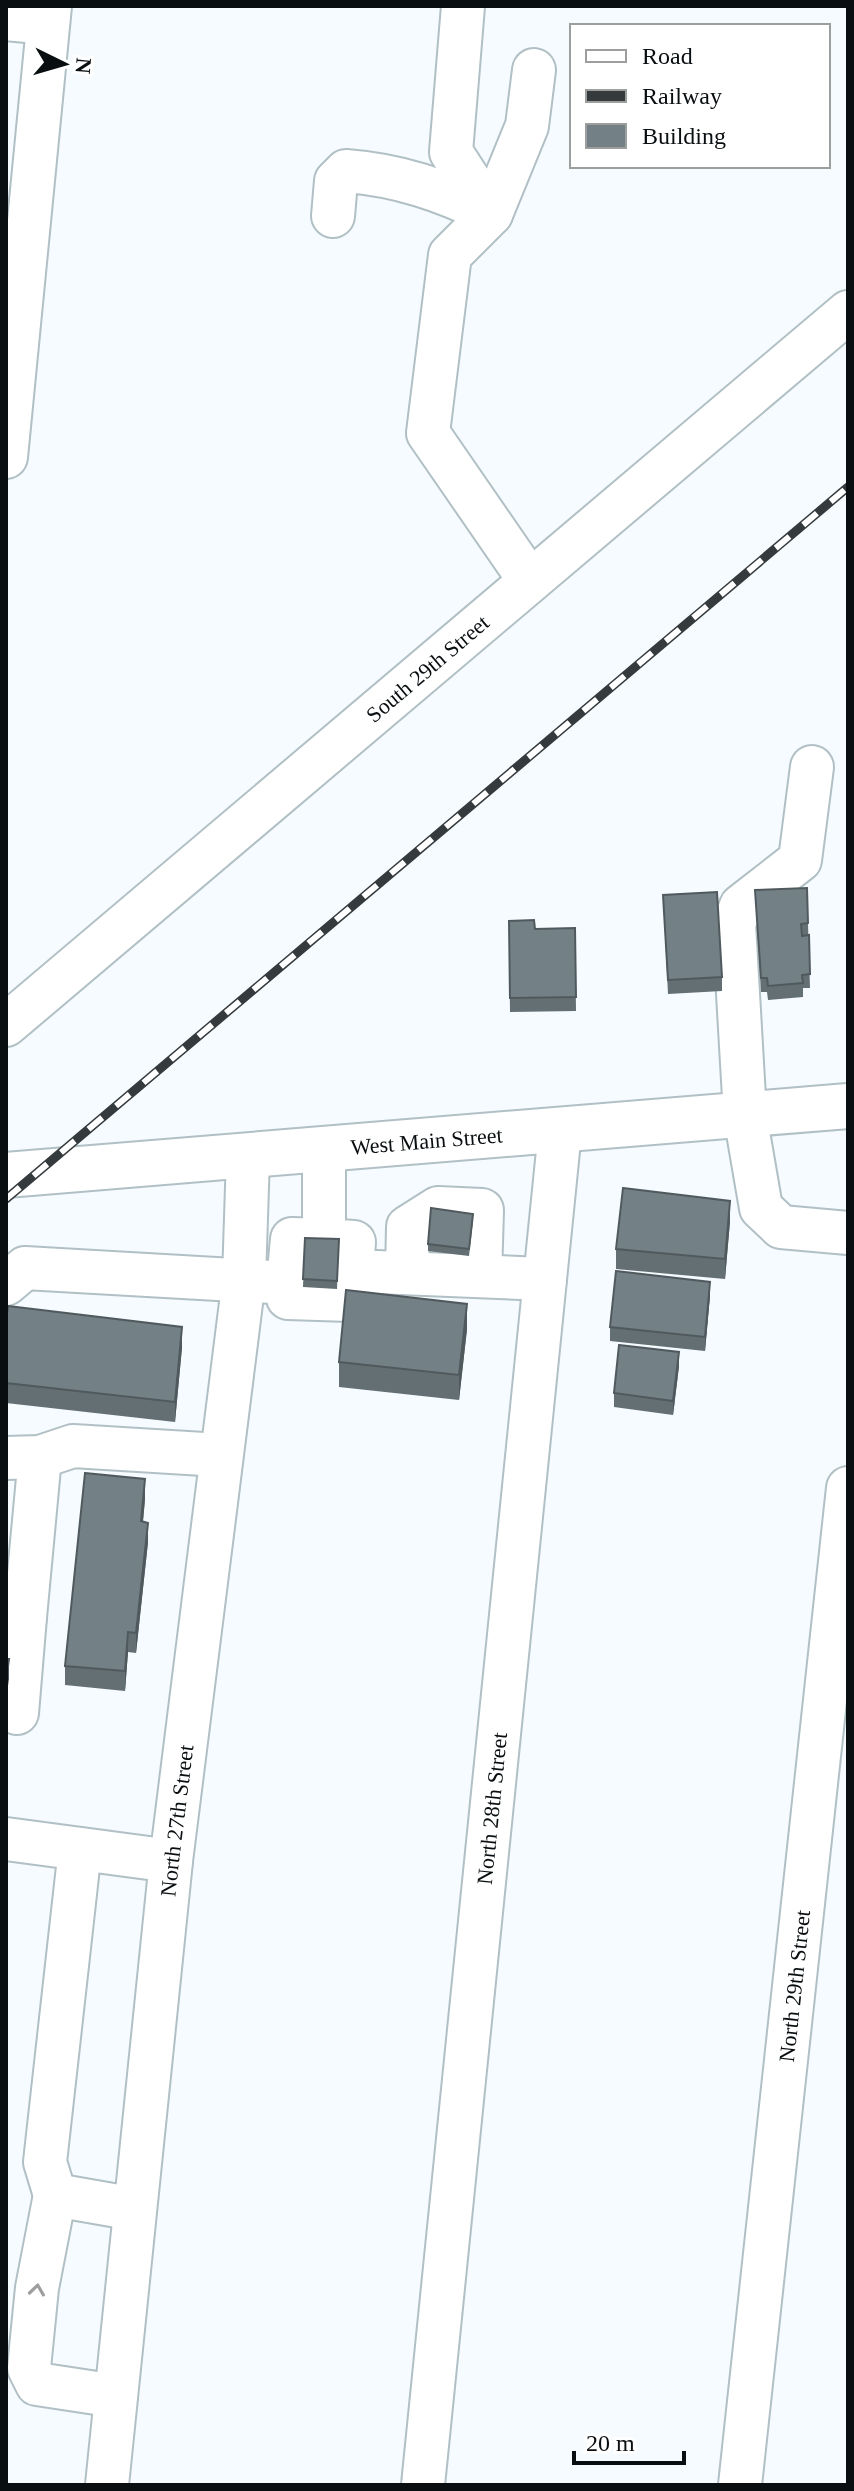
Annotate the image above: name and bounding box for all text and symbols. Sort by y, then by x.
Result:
north arrow [24,24,104,104]
legend [570,24,830,168]
text: Road [642,43,693,69]
text: N [70,57,97,75]
text: Railway [642,83,722,109]
text: Building [642,123,726,149]
street label: South 29th Street [361,610,494,728]
street label: West Main Street [350,1122,504,1160]
street label: North 28th Street [472,1731,512,1886]
street label: North 27th Street [155,1743,198,1898]
street label: North 29th Street [774,1909,815,2063]
one-way arrow [28,2284,45,2297]
scale bar [574,2415,684,2465]
text: 20 m [586,2430,635,2456]

